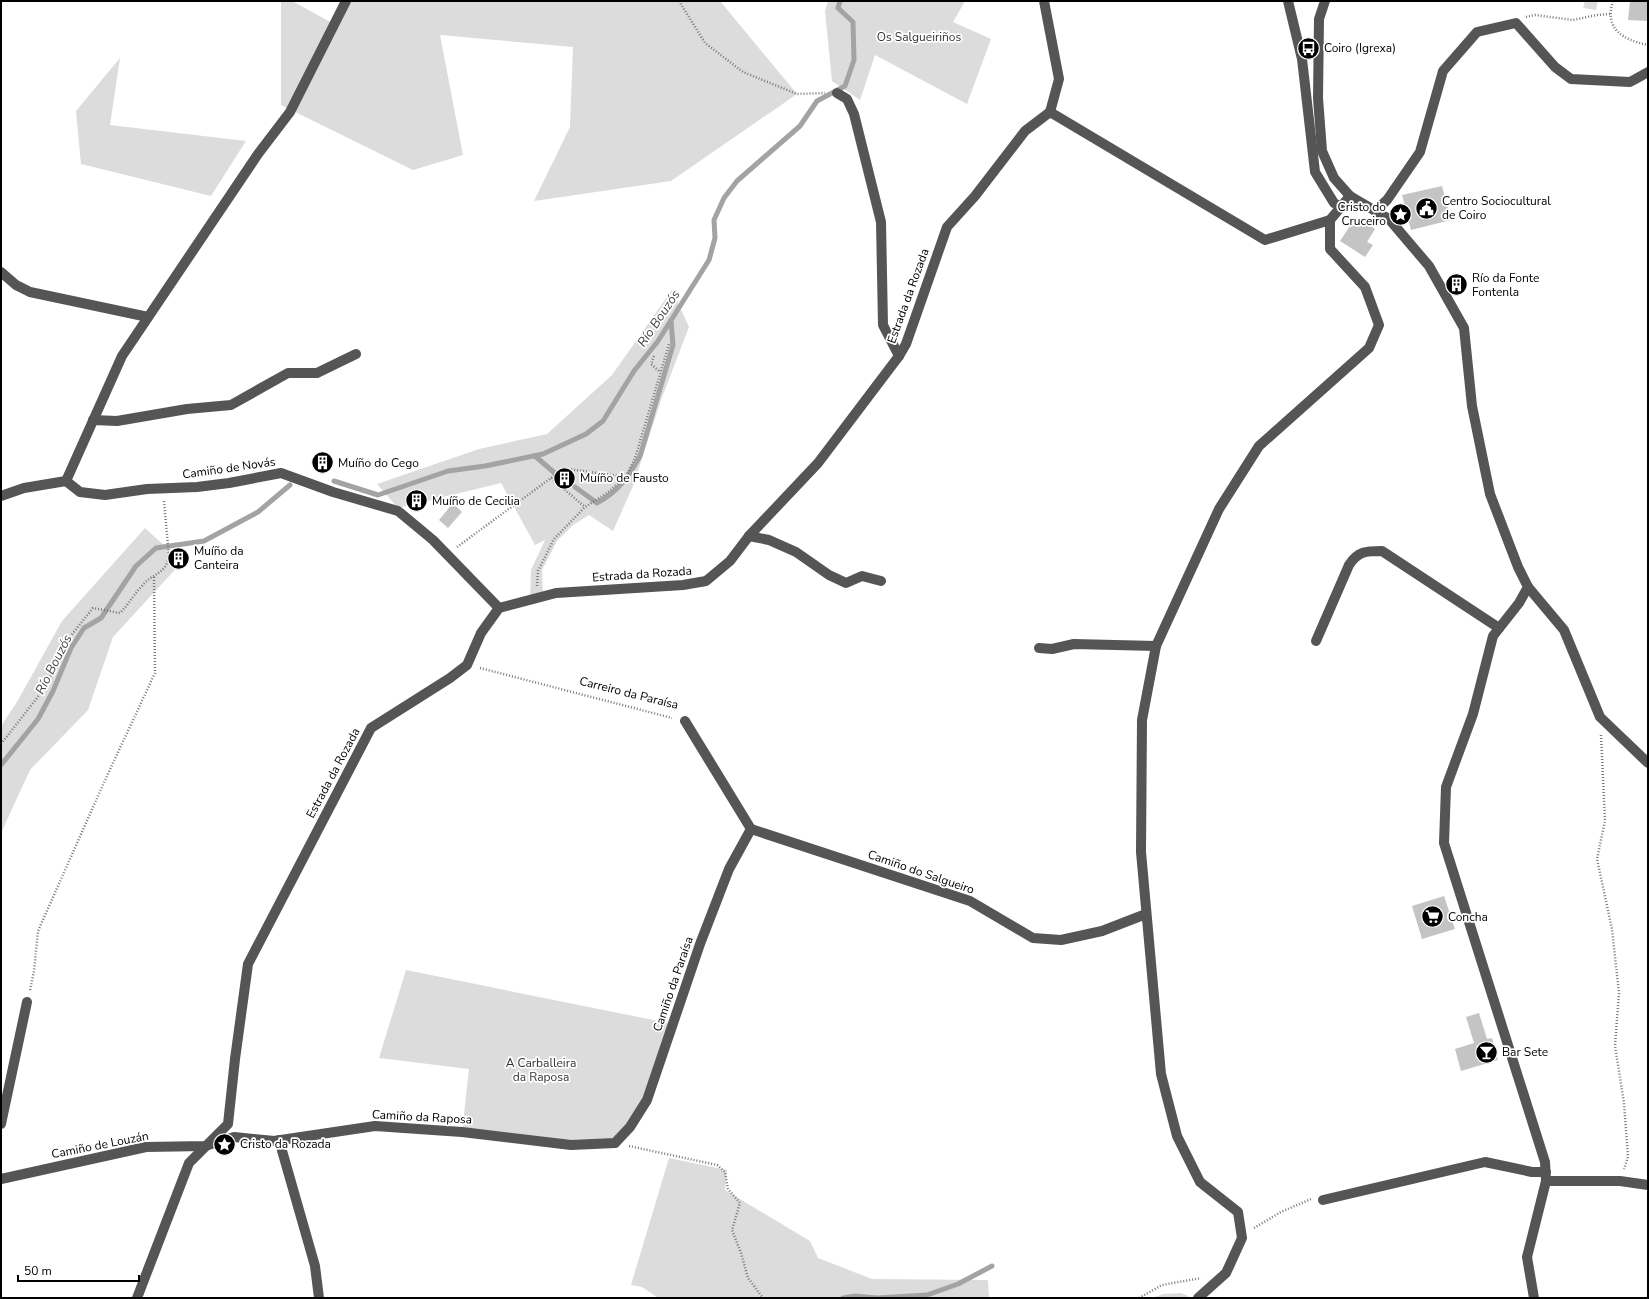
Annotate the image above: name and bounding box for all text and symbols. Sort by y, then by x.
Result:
park label: Os Salgueiriños [877,29,962,45]
bus stop icon: Coiro (Igrexa) [1295,35,1321,61]
place label: Coiro (Igrexa) [1324,40,1396,56]
place label: Centro Sociocultural de Coiro [1442,193,1551,223]
public building icon: Centro Sociocultural de Coiro [1414,195,1440,221]
place label: Cristo do Cruceiro [1338,199,1386,229]
place icon: Cristo do Cruceiro [1388,201,1414,227]
street label: Estrada da Rozada [883,246,933,346]
place label: Río da Fonte Fontenla [1472,270,1539,300]
building icon: Río da Fonte Fontenla [1443,272,1469,298]
water label: Río Bouzós [633,287,684,351]
building icon: Muíño do Cego [309,450,335,476]
street label: Camiño de Novás [181,454,277,482]
place label: Muíño do Cego [338,455,419,471]
building icon: Muíño de Fausto [551,465,577,491]
place label: Muíño de Fausto [580,470,669,486]
building icon: Muíño de Cecilia [404,488,430,514]
place label: Muíño de Cecilia [432,493,520,509]
place label: Muíño da Canteira [194,543,244,573]
building icon: Muíño da Canteira [166,545,192,571]
street label: Estrada da Rozada [592,563,692,585]
water label: Río Bouzós [31,631,77,697]
street label: Carreiro da Paraísa [578,673,680,713]
street label: Estrada da Rozada [302,725,364,821]
street label: Camiño do Salgueiro [866,846,977,898]
supermarket icon: Concha [1420,904,1446,930]
place label: Concha [1448,909,1488,925]
street label: Camiño da Paraísa [649,934,697,1034]
bar icon: Bar Sete [1473,1039,1499,1065]
place label: Bar Sete [1502,1044,1548,1060]
park label: A Carballeira da Raposa [506,1055,576,1085]
street label: Camiño da Raposa [371,1106,473,1128]
street label: Camiño de Louzán [50,1128,150,1162]
place icon: Cristo da Rozada [211,1131,237,1157]
place label: Cristo da Rozada [240,1136,331,1152]
scale bar [18,1257,139,1283]
text: 50 m [24,1263,52,1279]

